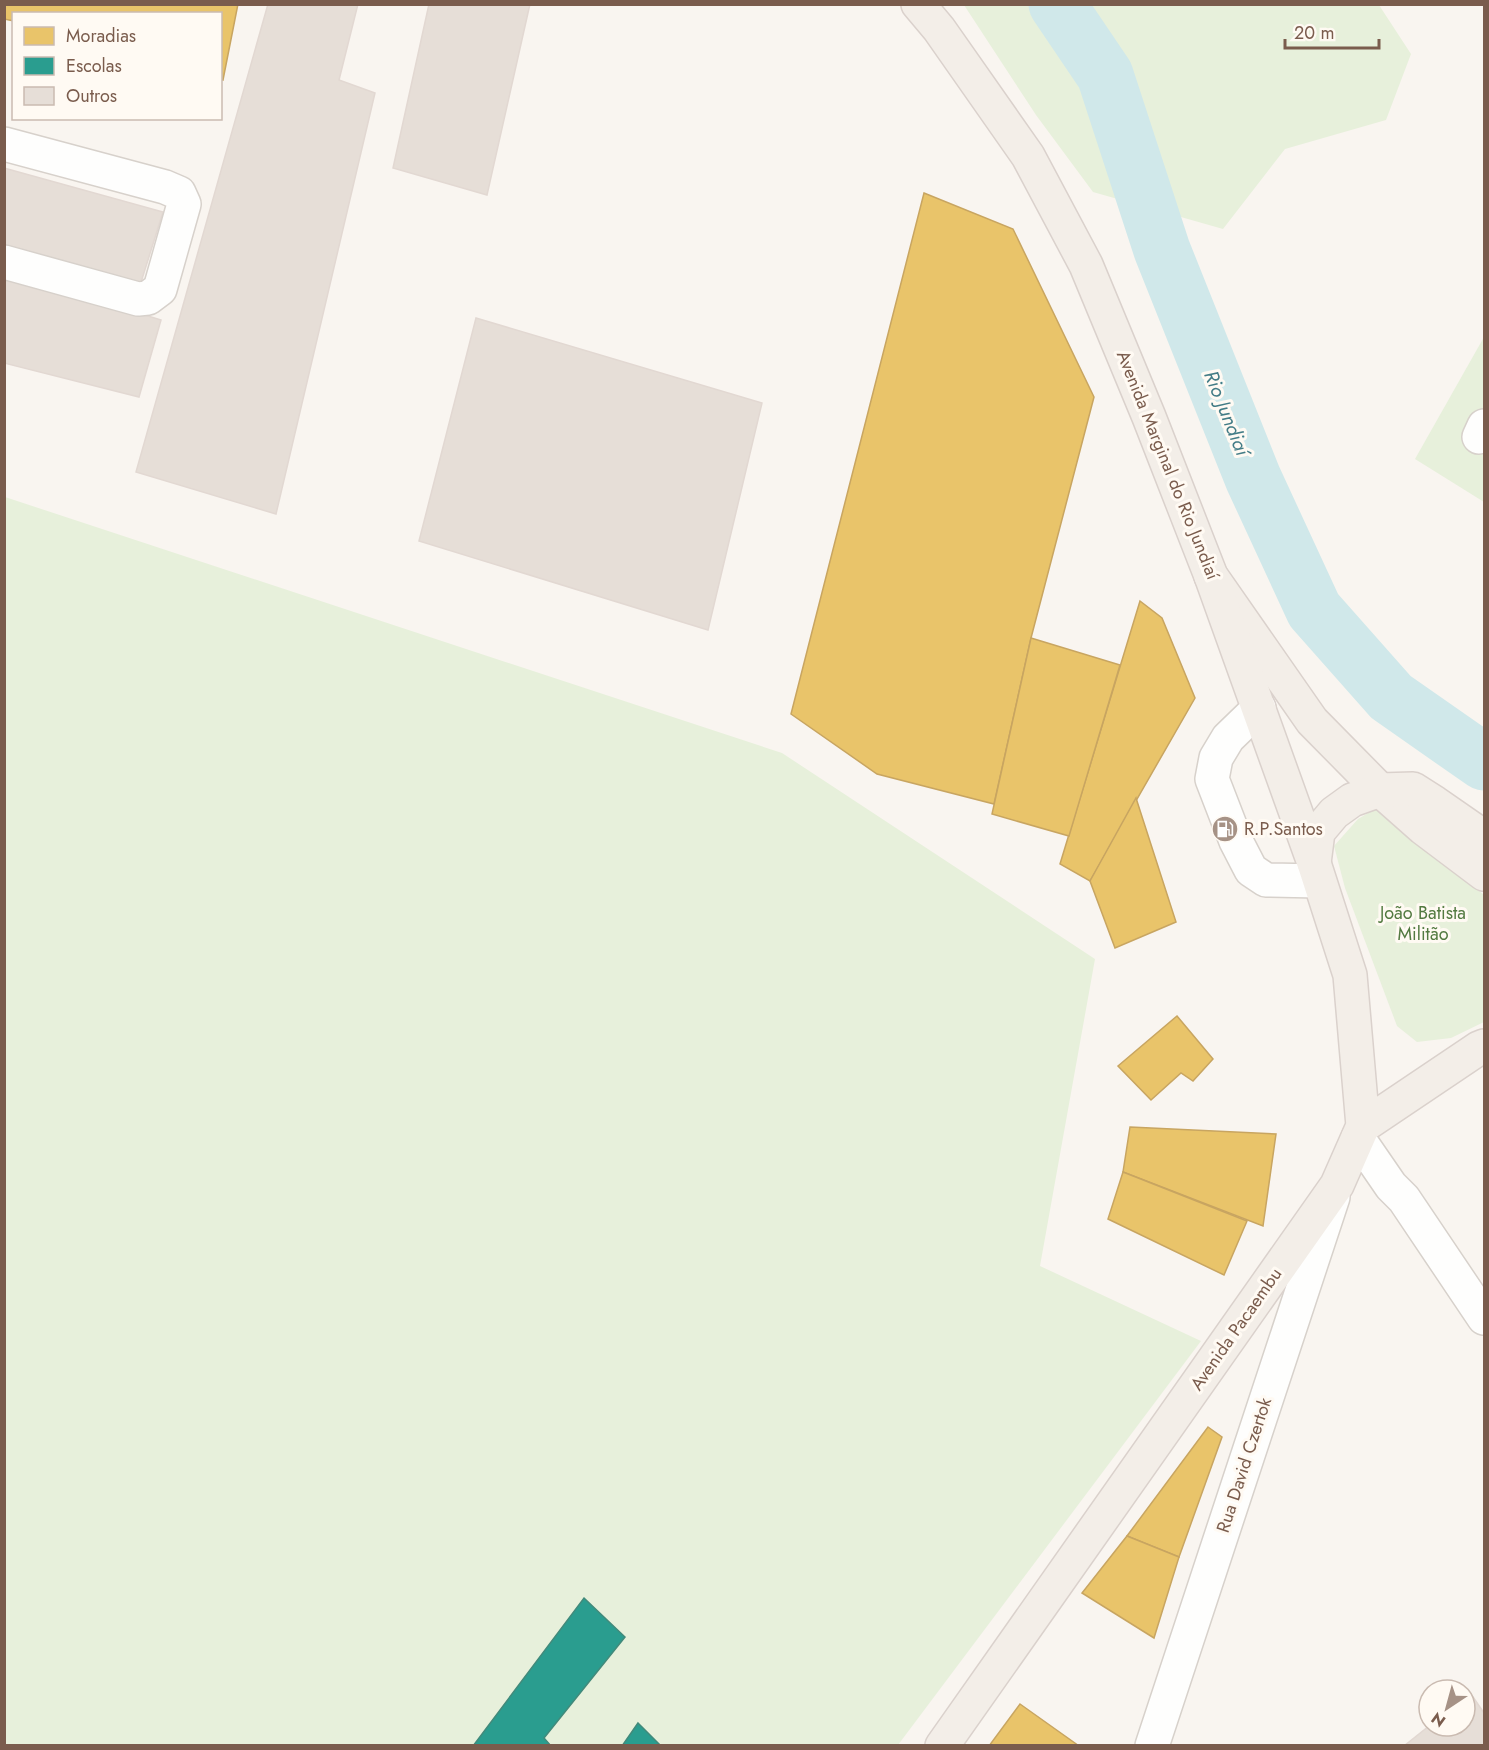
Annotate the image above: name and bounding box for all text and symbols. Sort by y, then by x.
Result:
legend [12,12,222,120]
scale bar [1285,12,1380,50]
text: 20 m [1294,20,1334,46]
text: Moradias [66,23,136,49]
text: Escolas [66,53,122,79]
text: Outros [66,83,117,109]
street label: Avenida Marginal do Rio Jundiaí [1110,347,1226,585]
water label: Rio Jundiaí [1196,366,1258,463]
fuel station icon: R.P.Santos [1210,814,1240,844]
place label: R.P.Santos [1244,816,1323,842]
park label: João Batista Militão [1378,900,1466,947]
street label: Avenida Pacaembu [1184,1262,1288,1396]
street label: Rua David Czertok [1210,1394,1278,1536]
north arrow [1417,1678,1477,1738]
text: N [1427,1707,1450,1733]

